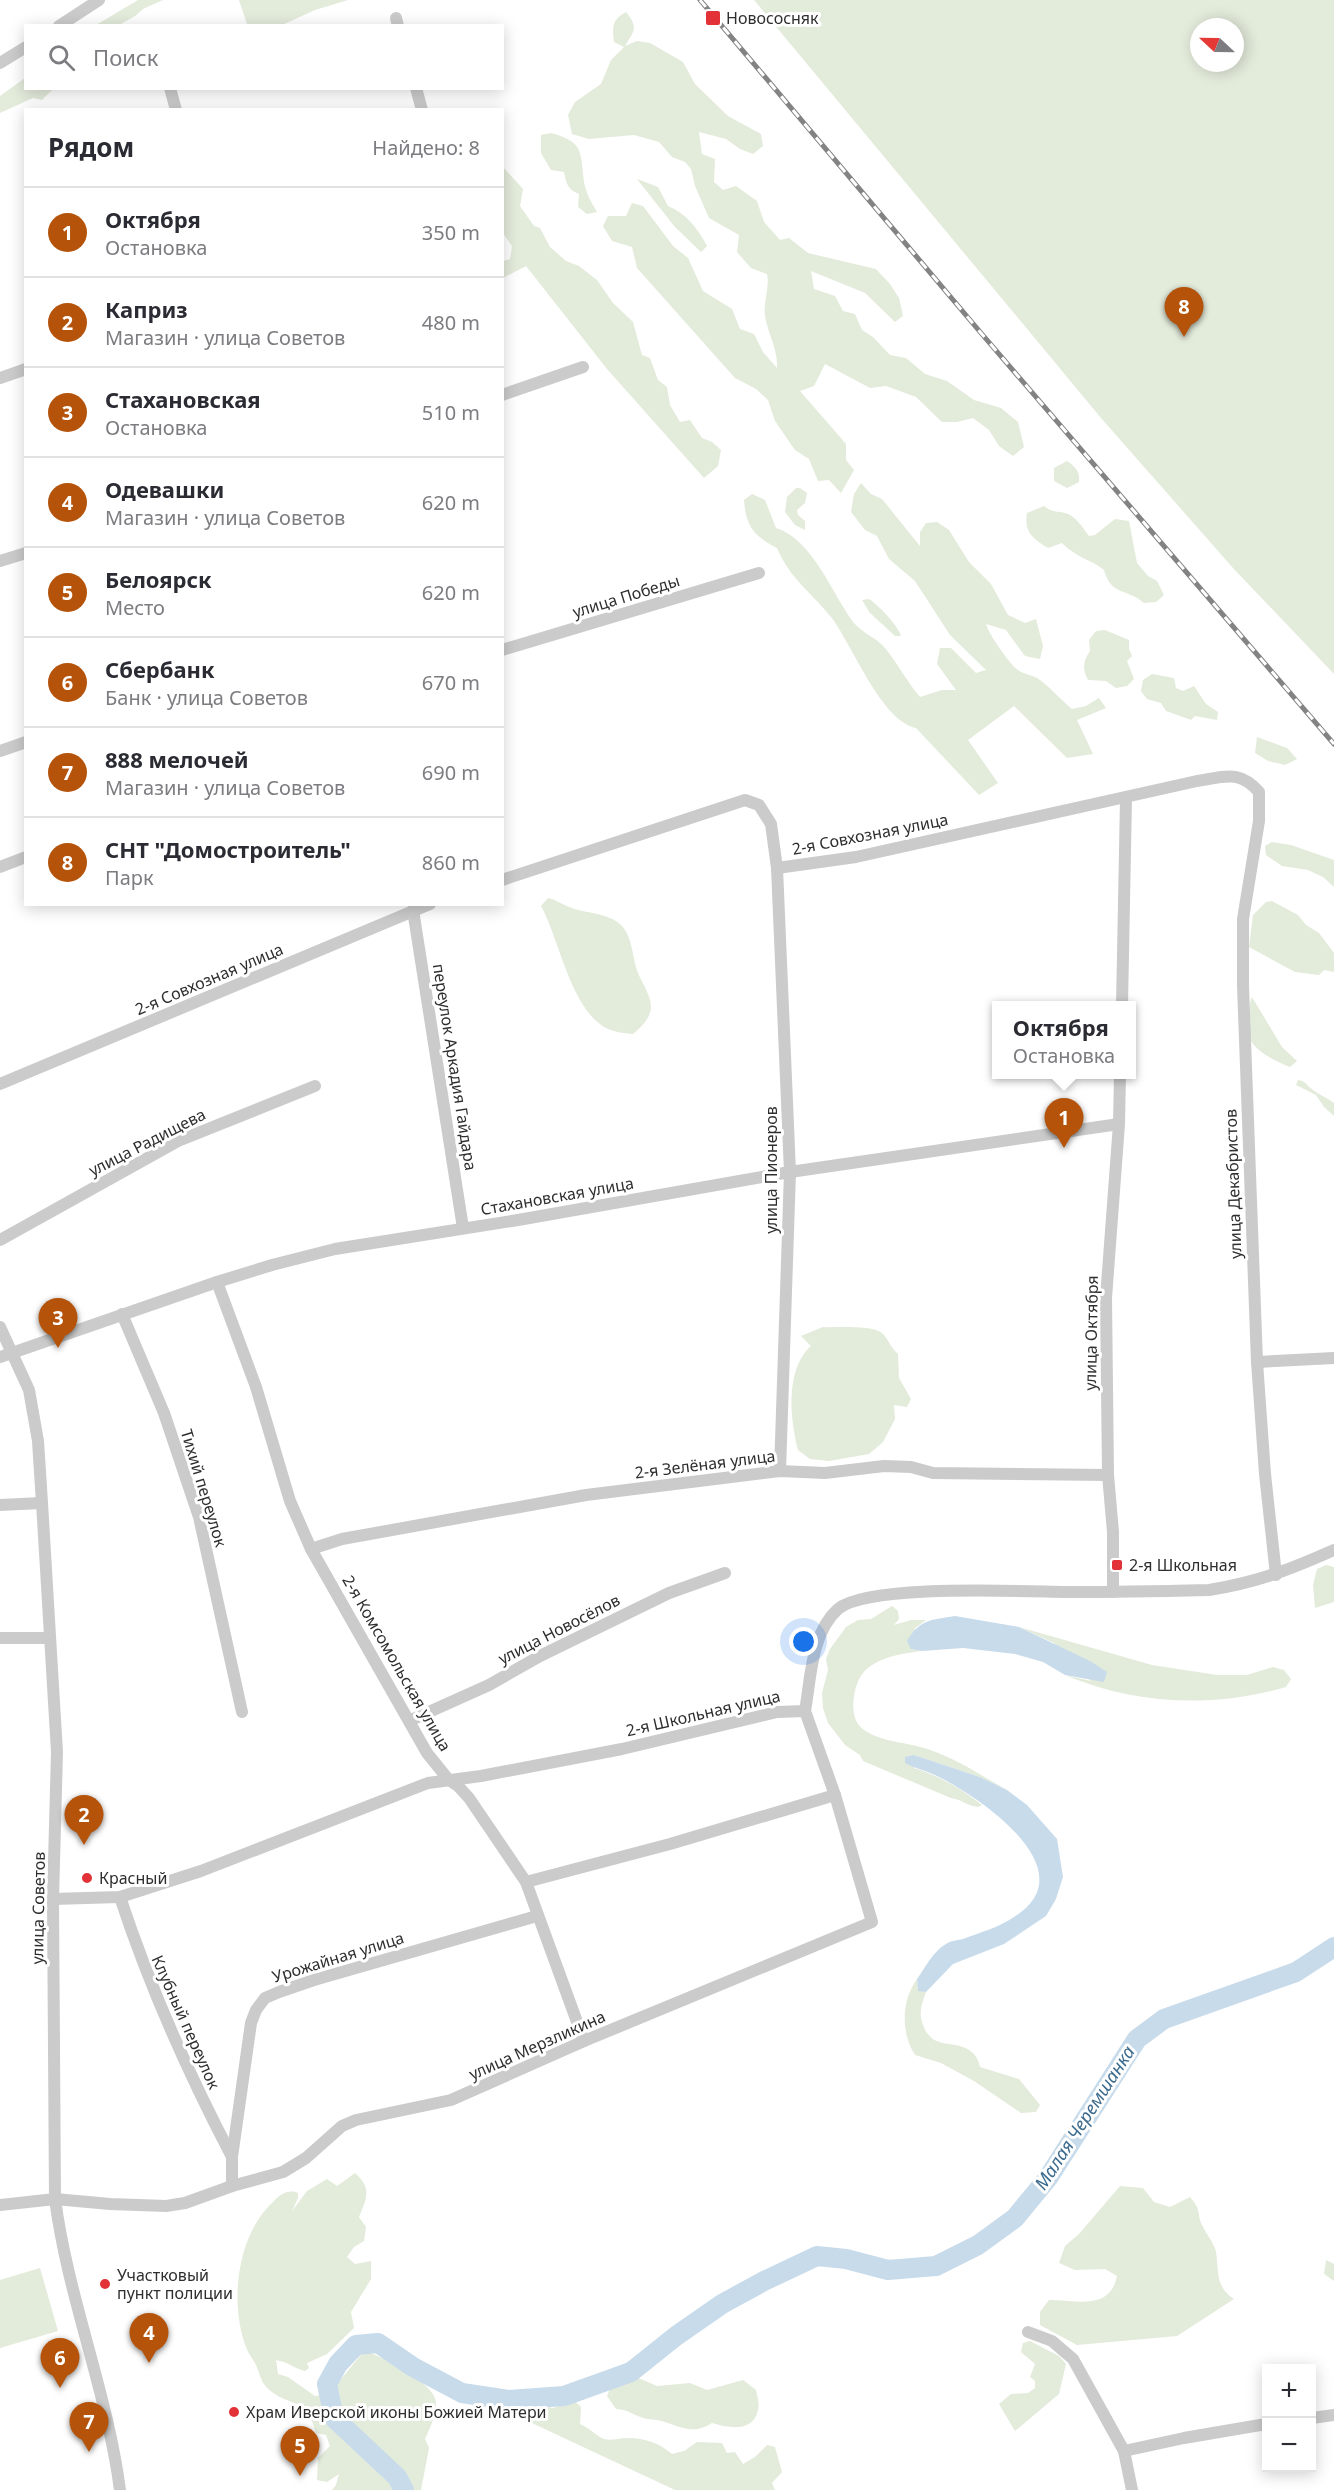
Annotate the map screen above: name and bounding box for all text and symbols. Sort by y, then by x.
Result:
place label: Новососняк [726,7,819,29]
marker: Новососняк [704,9,722,27]
north arrow [1190,18,1244,72]
search box [24,24,504,90]
icon: search [45,41,78,74]
text: Поиск [93,42,158,72]
text: Рядом [48,129,134,165]
text: Найдено: 8 [372,134,480,161]
text: Октября [105,204,201,234]
text: 1 [62,219,73,246]
text: 350 m [422,219,480,246]
text: Остановка [105,234,207,261]
pin: 8 [1164,288,1204,337]
text: Каприз [105,294,188,324]
text: 2 [62,309,73,336]
text: 480 m [422,309,480,336]
text: Магазин · улица Советов [105,324,345,351]
text: Стахановская [105,384,261,414]
text: 3 [62,399,73,426]
text: 510 m [422,399,480,426]
text: Остановка [105,414,207,441]
text: Одевашки [105,474,224,504]
text: 4 [62,489,73,516]
text: 620 m [422,489,480,516]
text: Магазин · улица Советов [105,504,345,531]
text: Белоярск [105,564,212,594]
street label: улица Победы [570,569,682,623]
text: 5 [62,579,73,606]
text: 620 m [422,579,480,606]
text: Место [105,594,165,621]
text: Сбербанк [105,654,215,684]
text: 6 [62,669,73,696]
text: 670 m [422,669,480,696]
text: Банк · улица Советов [105,684,308,711]
text: 888 мелочей [105,744,249,774]
text: 7 [62,759,73,786]
text: 690 m [422,759,480,786]
text: Магазин · улица Советов [105,774,345,801]
street label: 2-я Совхозная улица [790,808,950,860]
text: СНТ "Домостроитель" [105,834,351,864]
text: 8 [62,849,73,876]
text: 860 m [422,849,480,876]
text: Парк [105,864,154,891]
street label: 2-я Совхозная улица [132,938,286,1020]
street label: переулок Аркадия Гайдара [428,962,482,1172]
popup [992,1001,1136,1079]
text: Октября [1013,1012,1109,1042]
text: Остановка [1013,1042,1115,1069]
pin: 1 [1044,1098,1084,1148]
street label: улица Радищева [85,1103,209,1181]
street label: улица Пионеров [760,1106,782,1234]
street label: улица Декабристов [1219,1109,1247,1259]
street label: Стахановская улица [479,1172,635,1220]
street label: улица Октября [1079,1275,1103,1391]
pin: 3 [38,1298,78,1348]
street label: Тихий переулок [176,1427,232,1550]
street label: 2-я Зелёная улица [633,1444,777,1484]
place label: 2-я Школьная [1129,1554,1237,1576]
marker: 2-я Школьная [1110,1558,1124,1572]
street label: 2-я Комсомольская улица [337,1571,457,1755]
street label: улица Новосёлов [494,1589,624,1669]
your location [789,1627,818,1656]
street label: 2-я Школьная улица [624,1685,782,1741]
pin: 2 [64,1796,104,1845]
street label: улица Советов [26,1851,50,1965]
place label: Красный [99,1867,167,1889]
marker: Красный [80,1871,94,1885]
street label: Урожайная улица [269,1926,407,1988]
street label: Клубный переулок [147,1952,226,2093]
street label: улица Мерзликина [465,2005,609,2085]
water label: Малая Черемшанка [1029,2041,1140,2194]
place label: Участковый пункт полиции [117,2264,233,2304]
marker: Участковый пункт полиции [98,2277,112,2291]
pin: 4 [130,2314,168,2363]
pin: 6 [40,2338,80,2388]
map controls [1262,2364,1316,2472]
button: + [1262,2364,1316,2418]
place label: Храм Иверской иконы Божией Матери [246,2401,547,2423]
pin: 7 [70,2402,109,2452]
marker: Храм Иверской иконы Божией Матери [227,2405,241,2419]
button: − [1262,2418,1316,2472]
pin: 5 [280,2426,320,2476]

